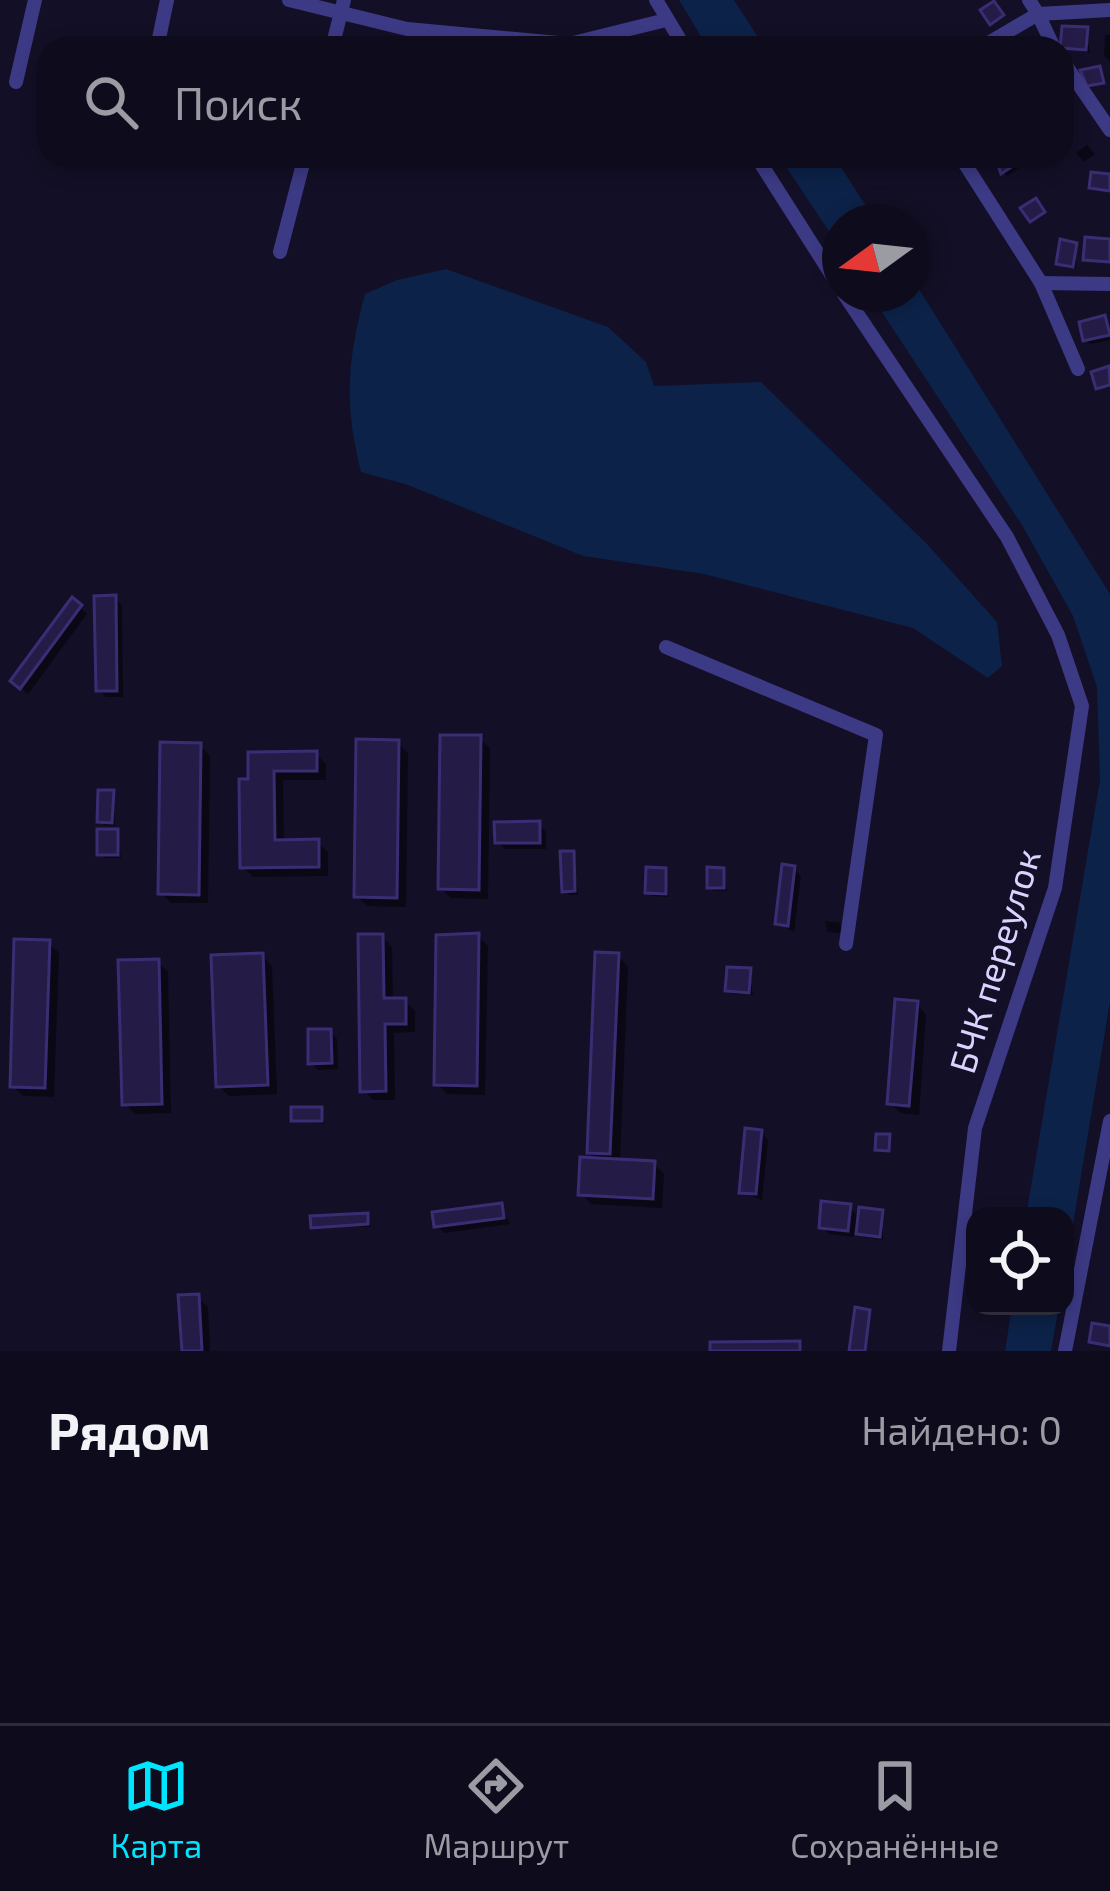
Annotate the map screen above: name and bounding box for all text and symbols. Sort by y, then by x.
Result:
search box [36,36,1074,168]
icon: search [78,69,144,135]
text: Поиск [174,75,302,129]
north arrow [822,204,930,312]
street label: БЧК переулок [939,843,1049,1078]
map controls [966,1207,1074,1315]
button: locate [966,1207,1074,1315]
text: Рядом [48,1399,211,1460]
text: Найдено: 0 [861,1406,1062,1453]
tab: Карта [111,1753,202,1865]
tab: Маршрут [423,1753,569,1865]
tab: Сохранённые [790,1753,999,1865]

